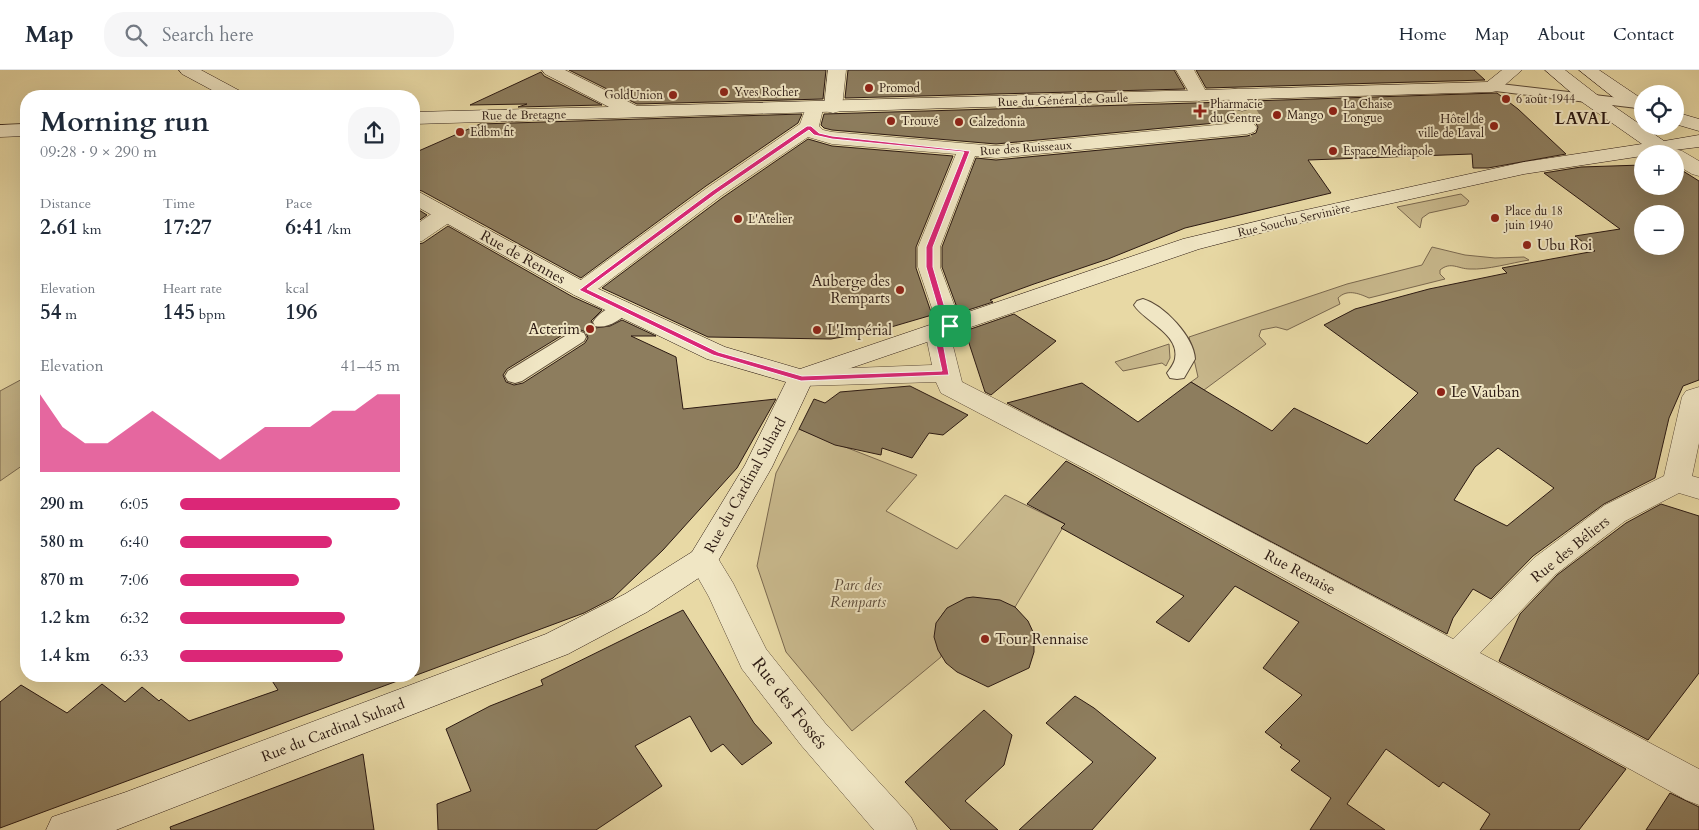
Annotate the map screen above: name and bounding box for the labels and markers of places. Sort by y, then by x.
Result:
place label: Promod [879,80,921,96]
marker: Promod [863,82,875,94]
place label: Yves Rocher [734,84,799,100]
marker: Yves Rocher [718,86,730,98]
place label: GoldUnion [604,87,663,103]
marker: GoldUnion [667,89,679,101]
place label: 6 août 1944 [1516,91,1575,107]
marker: 6 août 1944 [1500,93,1512,105]
place label: Pharmacie du Centre [1210,96,1263,126]
place label: La Chaise Longue [1343,96,1392,126]
marker: Pharmacie du Centre [1194,105,1206,117]
marker: La Chaise Longue [1327,105,1339,117]
place label: Mango [1287,107,1324,123]
marker: Mango [1271,109,1283,121]
place label: Hôtel de ville de Laval [1418,111,1484,141]
place label: Trouvé [901,113,939,129]
place label: Calzedonia [969,114,1026,130]
marker: Trouvé [885,115,897,127]
marker: Calzedonia [953,116,965,128]
marker: Hôtel de ville de Laval [1488,120,1500,132]
place label: Edbm fit [470,124,514,140]
marker: Edbm fit [454,126,466,138]
place label: Espace Mediapole [1343,143,1433,159]
marker: Espace Mediapole [1327,145,1339,157]
place label: Place du 18 juin 1940 [1503,203,1563,233]
place label: L'Atelier [748,211,793,227]
marker: Place du 18 juin 1940 [1489,212,1501,224]
marker: L'Atelier [732,213,744,225]
place label: Ubu Roi [1537,235,1592,255]
marker: Ubu Roi [1521,239,1533,251]
place label: Auberge des Remparts [812,271,890,308]
marker: Auberge des Remparts [894,284,906,296]
pin [929,305,971,347]
place label: Acterim [529,319,580,339]
place label: L'Impérial [827,320,892,340]
marker: Acterim [584,323,596,335]
marker: L'Impérial [811,324,823,336]
place label: Le Vauban [1451,382,1520,402]
marker: Le Vauban [1435,386,1447,398]
place label: Tour Rennaise [995,629,1089,649]
marker: Tour Rennaise [979,633,991,645]

